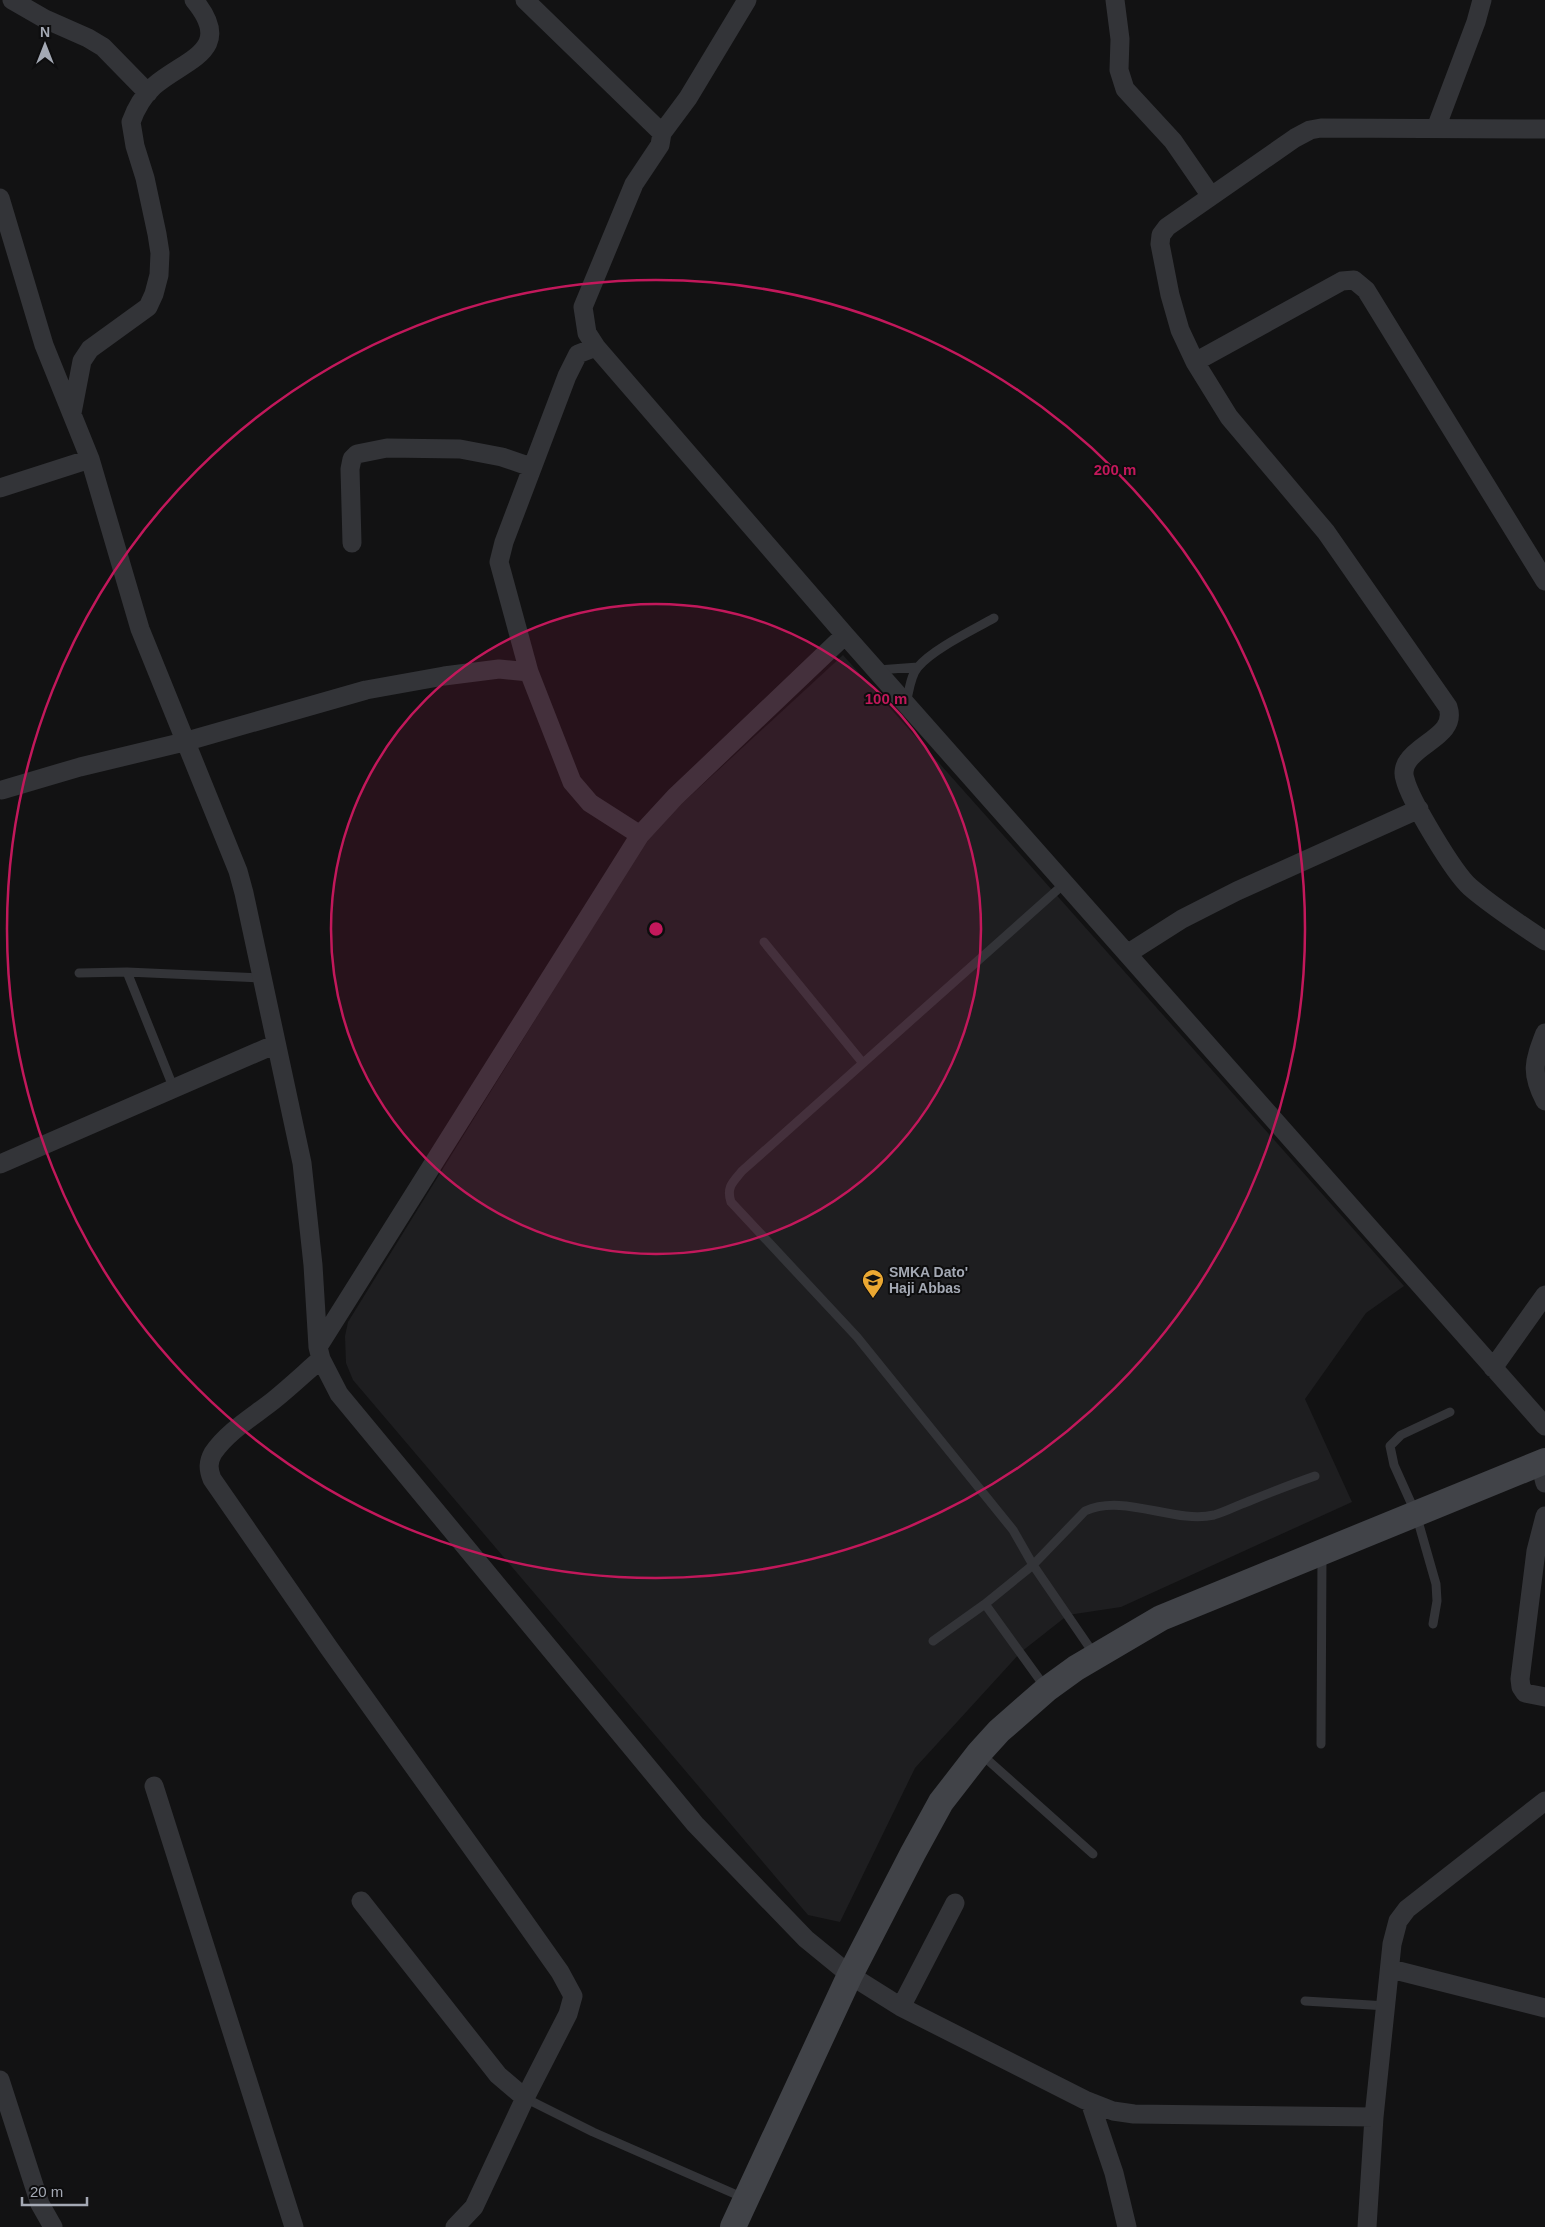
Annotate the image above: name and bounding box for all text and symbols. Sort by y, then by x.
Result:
north arrow [20,20,70,70]
text: N [40,24,50,40]
text: 200 m [1094,461,1136,478]
text: 100 m [865,690,907,707]
centre of rings [647,920,665,938]
place label: SMKA Dato' Haji Abbas [889,1264,968,1296]
school or university icon: SMKA Dato' Haji Abbas [861,1268,885,1299]
scale bar [22,2174,88,2206]
text: 20 m [30,2183,63,2200]

